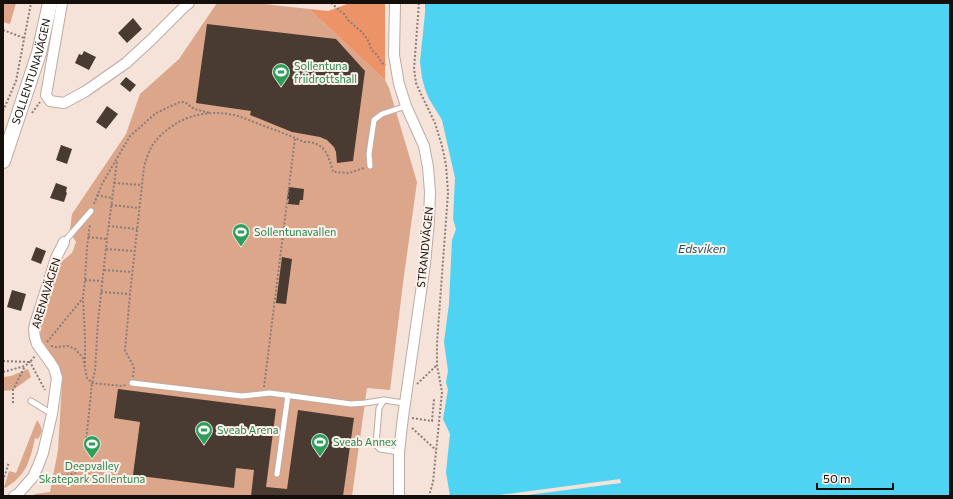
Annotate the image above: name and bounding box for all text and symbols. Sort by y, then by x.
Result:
street label: SOLLENTUNAVÄGEN [9,17,52,126]
place label: Sollentuna friidrottshall [294,59,357,85]
sports icon: Sollentuna friidrottshall [271,62,291,87]
street label: STRANDVÄGEN [413,206,435,288]
sports icon: Sollentunavallen [231,222,251,247]
place label: Sollentunavallen [254,225,336,238]
water label: Edsviken [678,241,726,255]
street label: ARENAVÄGEN [28,256,62,330]
sports icon: Sveab Arena [194,420,214,445]
place label: Sveab Arena [217,423,278,436]
sports icon: Sveab Annex [310,432,330,457]
sports icon: Deepvalley Skatepark Sollentuna [82,434,102,459]
place label: Sveab Annex [333,435,397,448]
place label: Deepvalley Skatepark Sollentuna [39,459,145,485]
scale bar [817,465,893,491]
text: 50 m [823,471,851,485]

